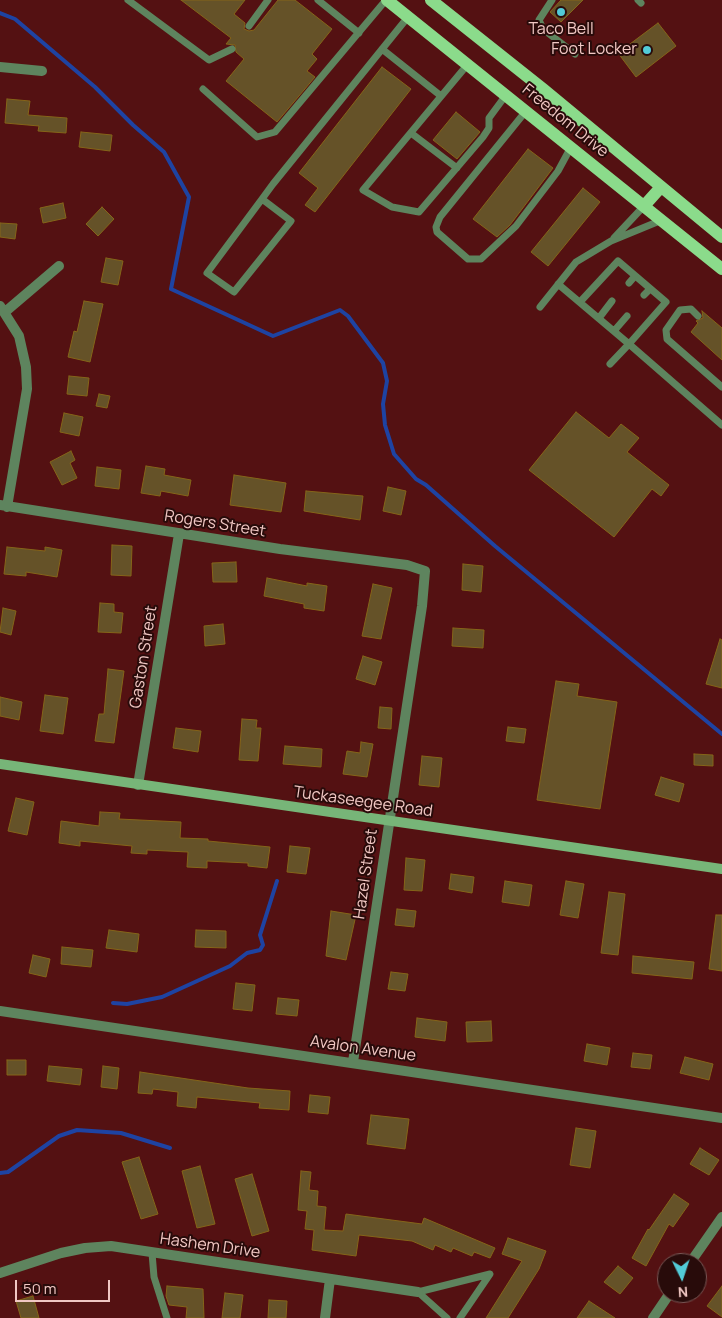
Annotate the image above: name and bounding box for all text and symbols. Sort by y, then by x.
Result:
marker: Taco Bell [555,6,567,18]
place label: Taco Bell [528,20,594,40]
place label: Foot Locker [551,40,637,60]
marker: Foot Locker [641,44,653,56]
street label: Freedom Drive [518,80,612,162]
street label: Rogers Street [163,507,267,541]
street label: Gaston Street [126,604,162,710]
street label: Tuckaseegee Road [292,783,434,821]
street label: Hazel Street [350,828,382,920]
street label: Avalon Avenue [309,1032,417,1066]
street label: Hashem Drive [159,1229,261,1263]
north arrow [657,1253,707,1303]
scale bar [18,1270,112,1302]
text: 50 m [23,1278,57,1299]
text: N [677,1283,689,1302]

